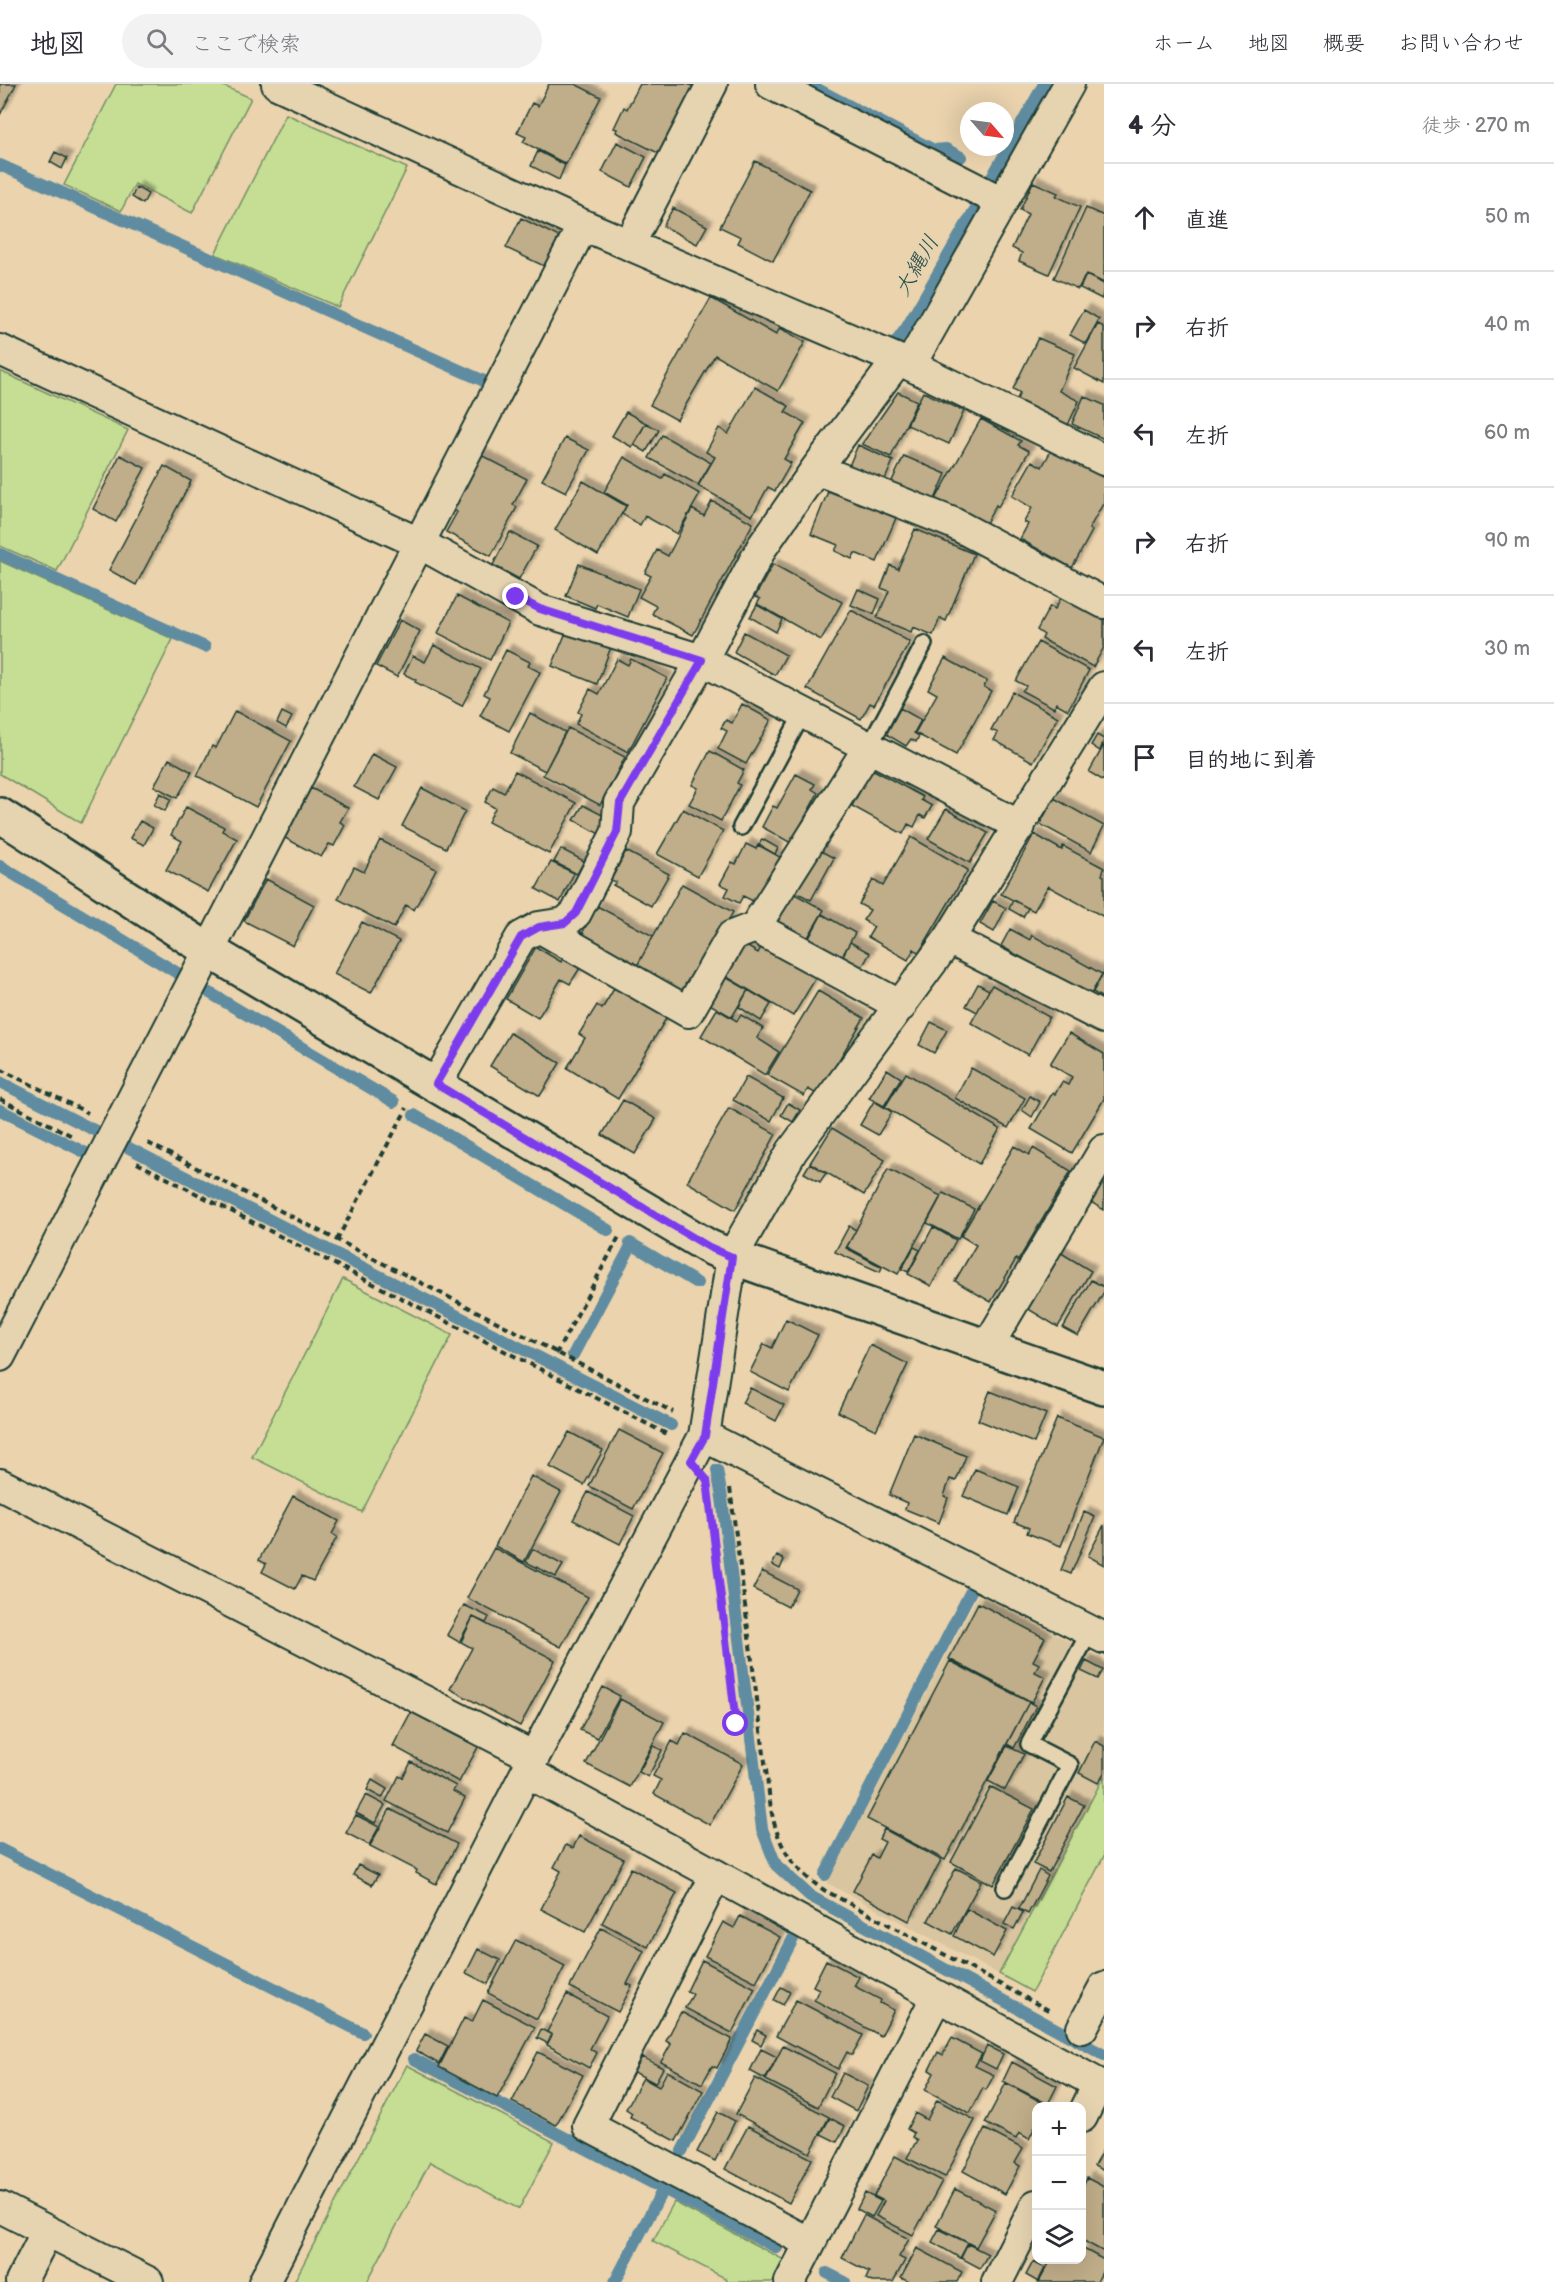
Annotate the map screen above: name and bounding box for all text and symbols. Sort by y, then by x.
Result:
search box [122,14,542,68]
icon: search [143,25,176,58]
text: 地図 [30,28,86,61]
text: ここで検索 [191,31,301,58]
text: ホーム [1153,31,1215,56]
text: 地図 [1248,31,1290,56]
text: 概要 [1323,31,1365,56]
text: お問い合わせ [1398,31,1524,56]
north arrow [960,102,1014,156]
text: 4 分 [1128,111,1176,142]
text: 徒歩 · 270 m [1422,114,1530,138]
icon: ahead [1128,201,1161,234]
text: 50 m [1485,205,1530,229]
text: 直進 [1185,207,1229,234]
water label: 大縄川 [889,231,945,301]
icon: right [1128,309,1161,342]
text: 40 m [1484,313,1530,337]
text: 右折 [1185,315,1229,342]
icon: left [1128,417,1161,450]
text: 60 m [1484,421,1530,445]
text: 左折 [1185,423,1229,450]
icon: right [1128,525,1161,558]
text: 90 m [1485,529,1530,553]
text: 右折 [1185,531,1229,558]
route end [502,583,528,609]
icon: left [1128,633,1161,666]
text: 30 m [1484,637,1530,661]
text: 左折 [1185,639,1229,666]
icon: arrive [1128,741,1161,774]
text: 目的地に到着 [1185,747,1317,774]
route start [722,1710,748,1736]
map controls [1032,2102,1086,2264]
button: + [1032,2102,1086,2156]
button: − [1032,2156,1086,2210]
button: layers [1032,2210,1086,2264]

